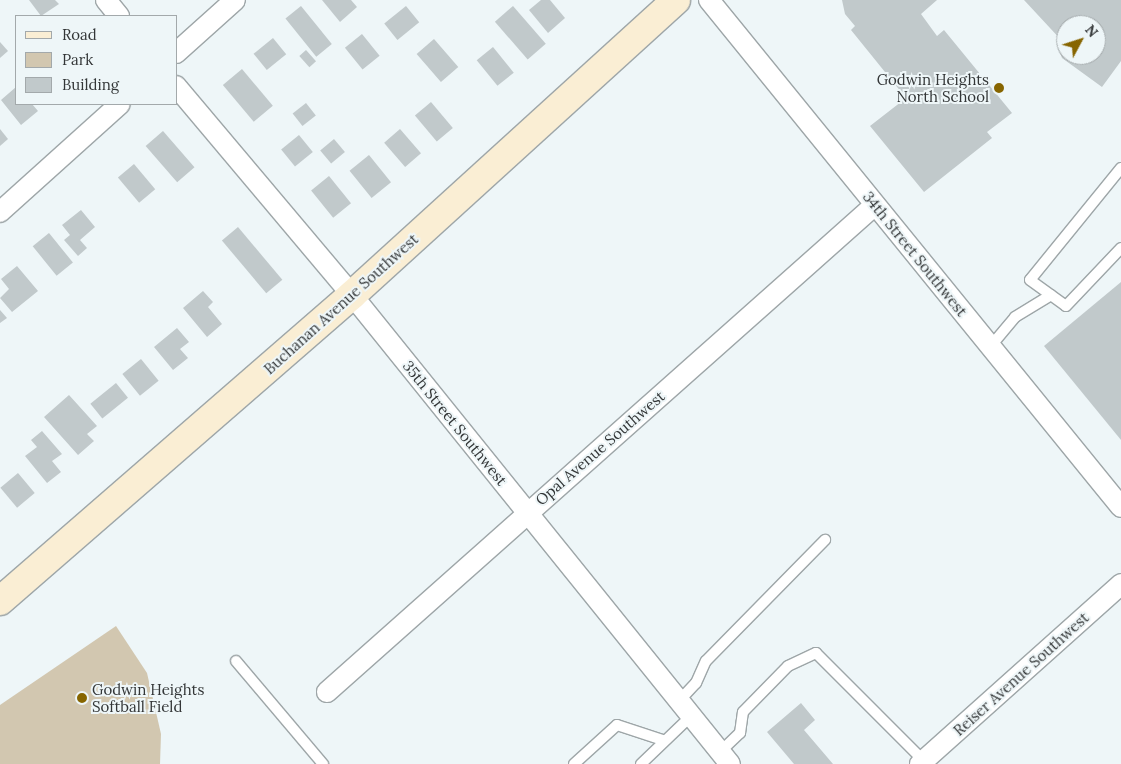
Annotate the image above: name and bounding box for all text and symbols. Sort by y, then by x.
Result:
legend [15,15,178,105]
north arrow [1056,15,1106,65]
text: N [1081,21,1102,41]
text: Road [62,25,97,44]
text: Park [62,50,93,69]
place label: Godwin Heights North School [877,70,989,105]
text: Building [62,75,119,94]
marker: Godwin Heights North School [993,82,1005,94]
street label: 34th Street Southwest [859,188,971,320]
street label: Buchanan Avenue Southwest [260,230,422,378]
street label: 35th Street Southwest [399,357,511,489]
street label: Opal Avenue Southwest [532,387,668,509]
street label: Reiser Avenue Southwest [950,609,1092,739]
place label: Godwin Heights Softball Field [92,680,204,715]
marker: Godwin Heights Softball Field [76,692,88,704]

